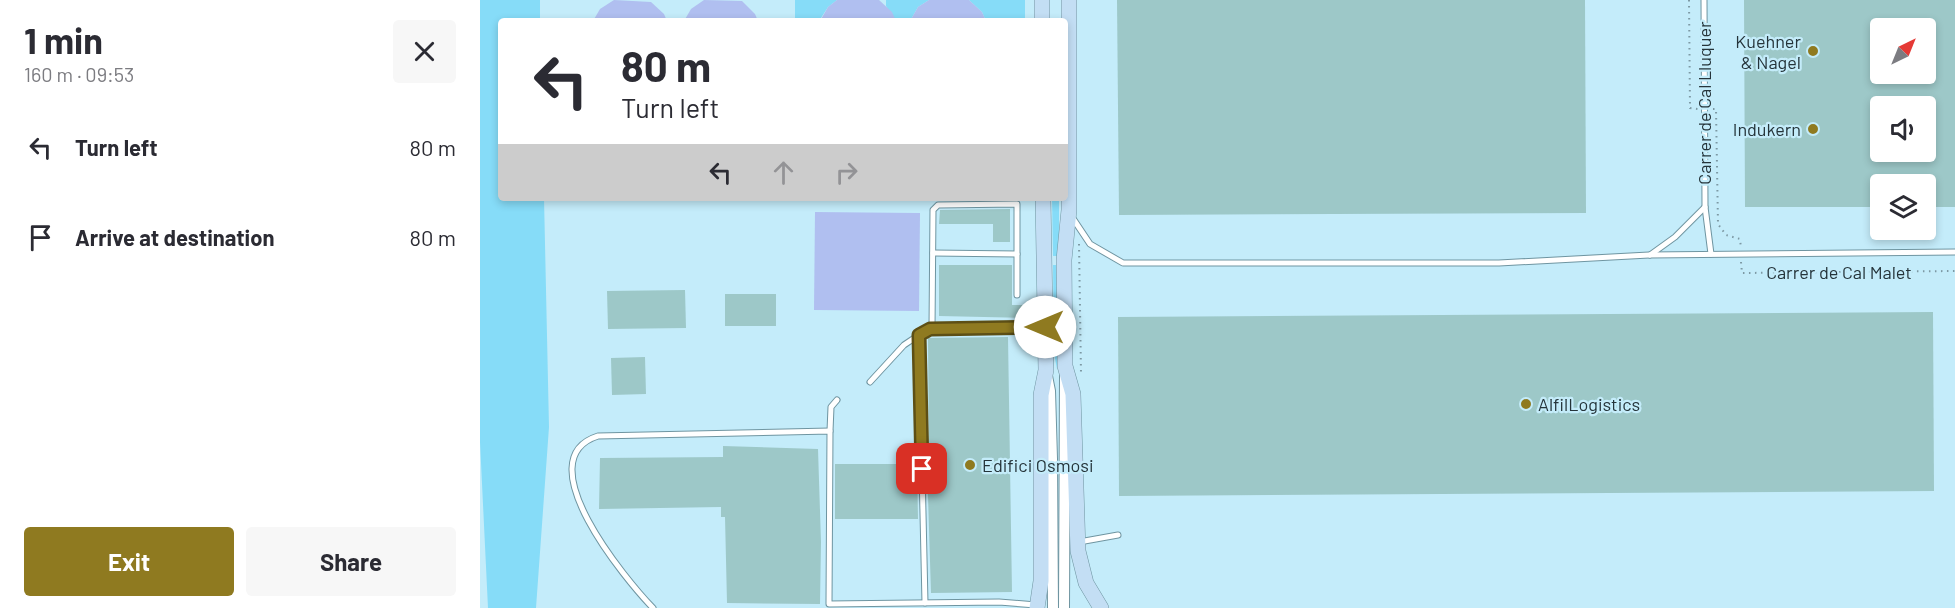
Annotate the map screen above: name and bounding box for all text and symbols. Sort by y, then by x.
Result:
text: 1 min [24,18,103,61]
north arrow [1870,18,1936,84]
map controls [1870,18,1936,240]
button: close [393,20,456,83]
street label: Carrer de Cal Lluquer [1693,21,1715,185]
place label: Kuehner & Nagel [1735,30,1801,73]
text: 80 m [621,40,711,90]
icon: left [522,42,600,120]
marker: Kuehner & Nagel [1806,44,1820,58]
text: 160 m · 09:53 [24,62,134,86]
text: Turn left [621,91,719,123]
button: sound [1870,96,1936,162]
place label: Indukern [1733,118,1801,140]
marker: Indukern [1806,122,1820,136]
icon: left [24,131,57,164]
text: Turn left [75,134,158,160]
text: 80 m [410,134,456,160]
icon: left [704,156,737,189]
icon: ahead [767,156,800,189]
icon: right [830,156,863,189]
button: layers [1870,174,1936,240]
icon: arrive [24,221,57,254]
text: Arrive at destination [75,224,274,250]
text: 80 m [410,224,456,250]
street label: Carrer de Cal Malet [1766,261,1912,283]
position arrow [1013,295,1077,359]
place label: AlfilLogistics [1538,393,1640,415]
marker: AlfilLogistics [1519,397,1533,411]
pin [896,443,947,494]
icon: arrive [905,452,938,485]
place label: Edifici Osmosi [982,454,1094,476]
marker: Edifici Osmosi [963,458,977,472]
button: Exit [24,527,234,596]
button: Share [246,527,456,596]

